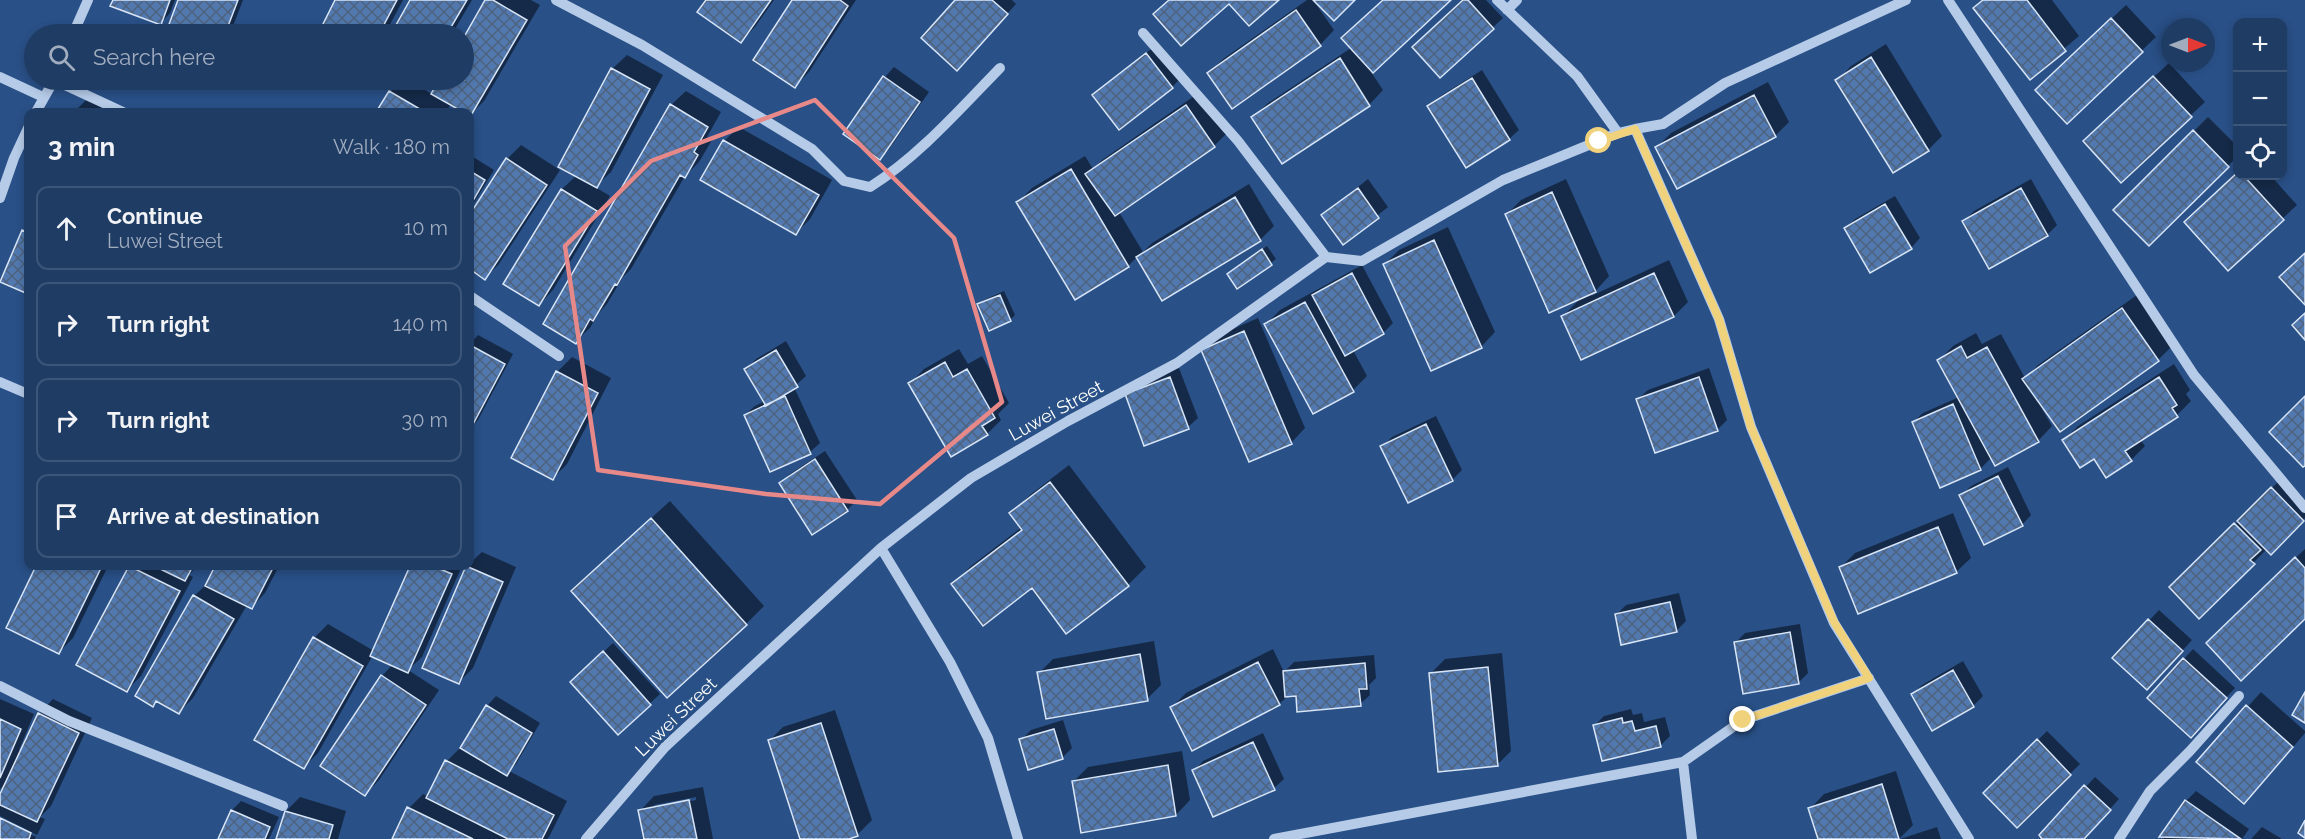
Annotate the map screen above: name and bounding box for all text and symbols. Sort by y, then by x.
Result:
north arrow [2161,18,2215,72]
map controls [2233,18,2287,180]
button: + [2233,18,2287,72]
search box [24,24,474,90]
icon: search [45,41,78,74]
text: Search here [93,44,215,70]
button: − [2233,72,2287,126]
button: locate [2233,126,2287,180]
route start [1585,127,1611,153]
text: 3 min [48,132,115,162]
text: Walk · 180 m [333,135,450,159]
text: Continue [107,203,203,229]
icon: ahead [50,212,83,245]
text: 10 m [404,216,448,240]
text: Luwei Street [107,229,223,253]
icon: right [50,308,83,341]
text: Turn right [107,311,210,337]
text: 140 m [393,312,448,336]
street label: Luwei Street [1005,376,1107,445]
icon: right [50,404,83,437]
text: Turn right [107,407,210,433]
text: 30 m [402,408,448,432]
icon: arrive [50,500,83,533]
text: Arrive at destination [107,503,320,529]
street label: Luwei Street [631,673,721,760]
route end [1729,706,1755,732]

